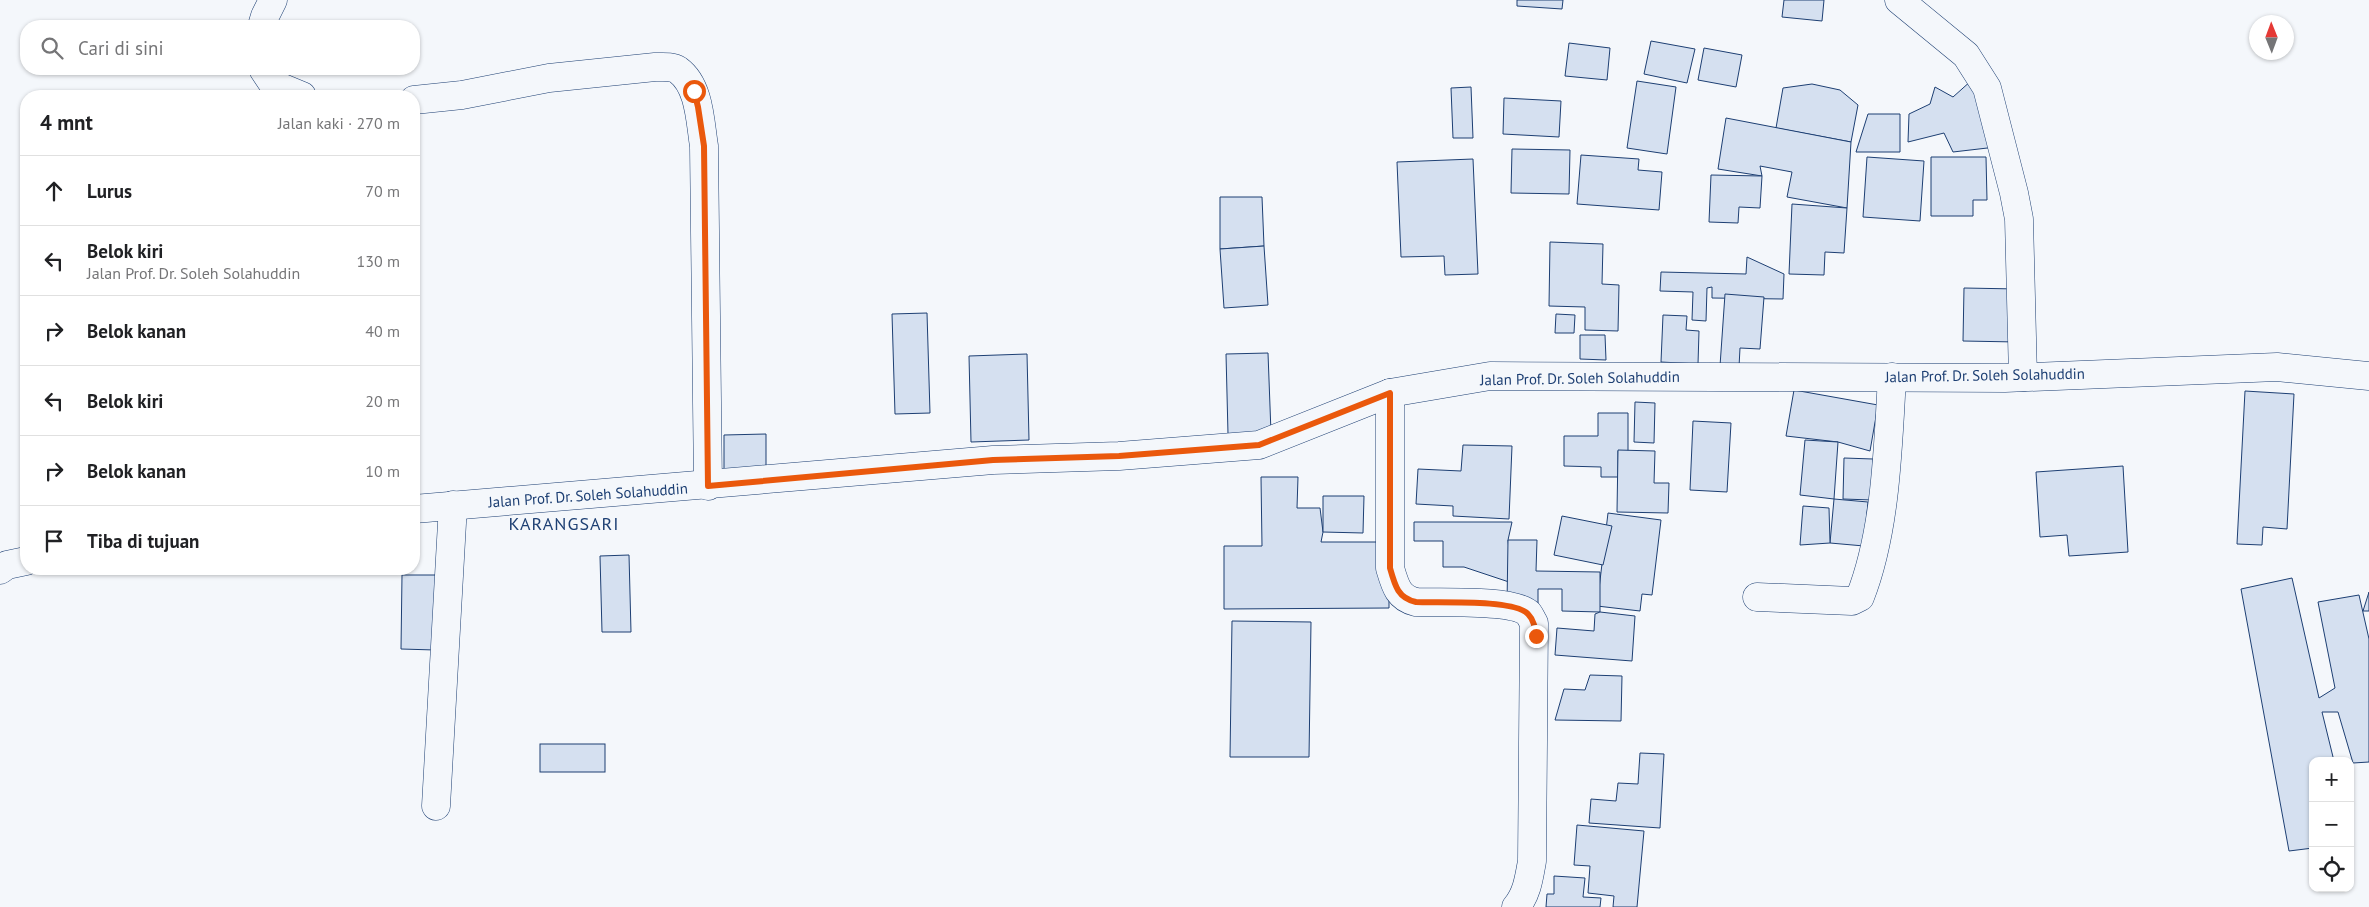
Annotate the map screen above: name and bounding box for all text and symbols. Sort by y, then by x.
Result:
north arrow [2249,15,2294,60]
search box [20,20,420,75]
icon: search [38,34,66,62]
text: Cari di sini [78,36,164,60]
route start [683,80,706,103]
text: 4 mnt [40,109,93,136]
text: Jalan kaki · 270 m [278,113,400,133]
icon: ahead [40,177,68,205]
text: Lurus [87,179,132,203]
text: 70 m [365,181,400,201]
text: Belok kiri [87,239,163,263]
icon: left [40,247,68,275]
text: 130 m [357,251,400,271]
text: Jalan Prof. Dr. Soleh Solahuddin [87,263,300,283]
icon: right [40,317,68,345]
text: Belok kanan [87,319,186,343]
text: 40 m [365,321,400,341]
street label: Jalan Prof. Dr. Soleh Solahuddin [1884,364,2085,386]
street label: Jalan Prof. Dr. Soleh Solahuddin [1479,367,1680,389]
icon: left [40,387,68,415]
text: Belok kiri [87,389,163,413]
text: 20 m [365,391,400,411]
icon: right [40,457,68,485]
text: Belok kanan [87,459,186,483]
text: 10 m [365,461,400,481]
street label: Jalan Prof. Dr. Soleh Solahuddin [487,479,688,512]
district label: KARANGSARI [509,512,619,535]
icon: arrive [40,527,68,555]
text: Tiba di tujuan [87,529,199,553]
route end [1525,625,1548,648]
map controls [2309,757,2354,892]
button: + [2309,757,2354,802]
button: − [2309,802,2354,847]
button: locate [2309,847,2354,892]

